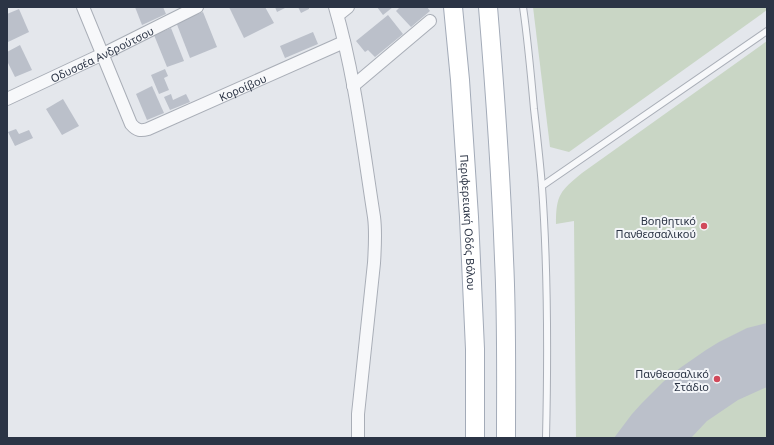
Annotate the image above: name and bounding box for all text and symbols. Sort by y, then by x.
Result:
street label: Οδυσσέα Ανδρούτσου [48,22,156,85]
street label: Κοροίβου [216,70,269,104]
street label: Περιφερειακή Οδός Βόλου [457,154,480,291]
place label: Βοηθητικό Πανθεσσαλικού [616,213,696,241]
marker: Βοηθητικό Πανθεσσαλικού [699,221,709,231]
place label: Πανθεσσαλικό Στάδιο [635,366,709,394]
marker: Πανθεσσαλικό Στάδιο [712,374,722,384]

